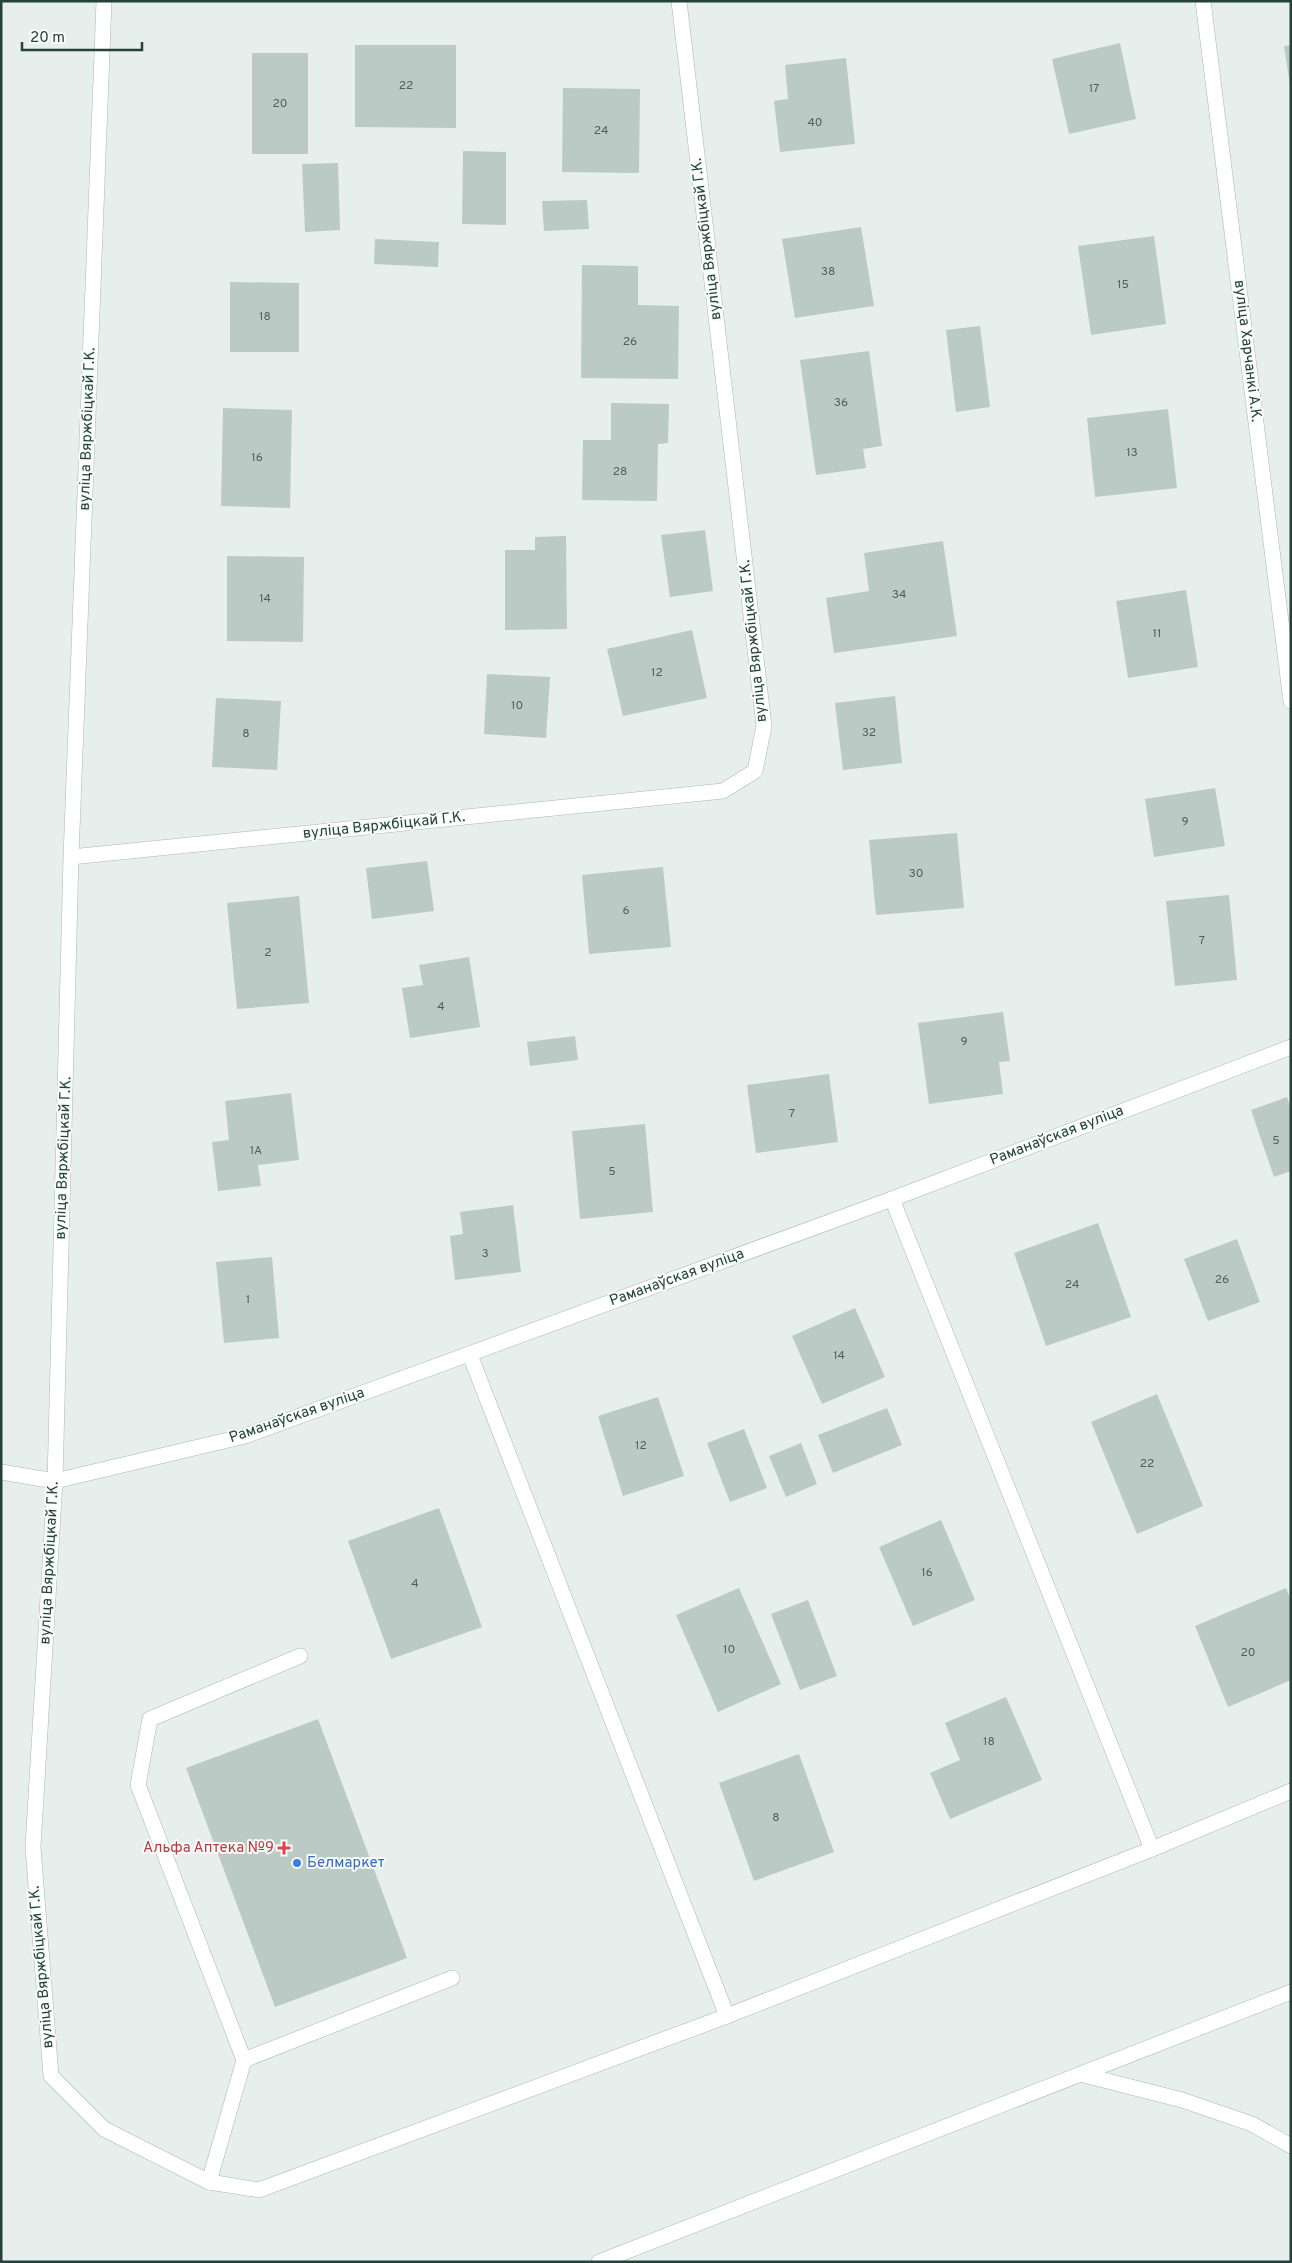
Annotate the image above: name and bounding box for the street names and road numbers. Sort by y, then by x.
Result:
street label: вуліца Вяржбіцкай Г.К. [688,157,726,321]
street label: вуліца Харчанкі А.К. [1229,279,1265,423]
street label: вуліца Вяржбіцкай Г.К. [76,347,100,511]
street label: вуліца Вяржбіцкай Г.К. [736,559,772,723]
street label: вуліца Вяржбіцкай Г.К. [302,808,466,844]
street label: вуліца Вяржбіцкай Г.К. [52,1076,76,1240]
street label: Раманаўская вуліца [987,1102,1127,1170]
street label: Раманаўская вуліца [607,1245,747,1311]
street label: Раманаўская вуліца [227,1384,367,1448]
street label: вуліца Вяржбіцкай Г.К. [36,1481,64,1645]
street label: вуліца Вяржбіцкай Г.К. [25,1885,59,2049]

